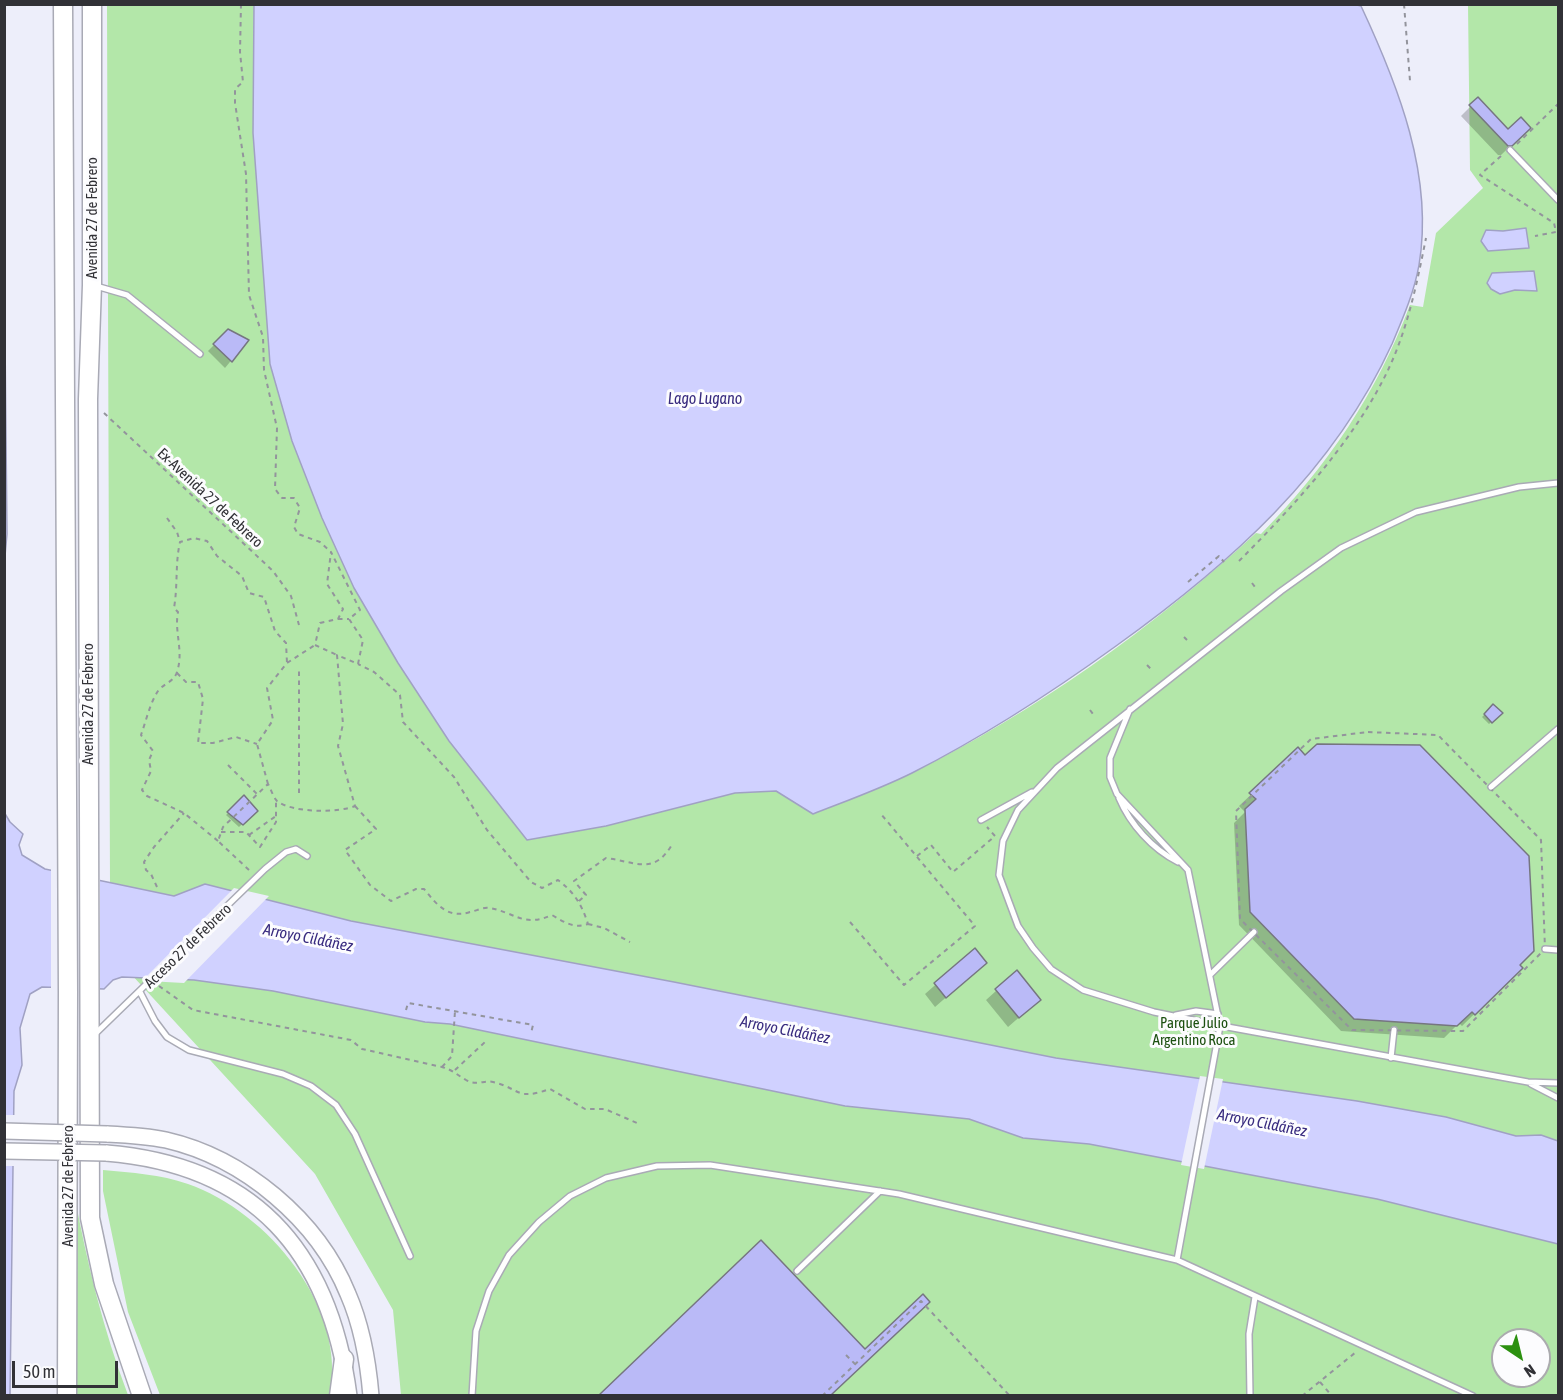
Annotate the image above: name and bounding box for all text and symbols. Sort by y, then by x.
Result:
street label: Avenida 27 de Febrero [83,157,101,279]
water label: Lago Lugano [668,389,742,409]
street label: Ex-Avenida 27 de Febrero [153,444,267,552]
street label: Avenida 27 de Febrero [79,643,97,765]
street label: Acceso 27 de Febrero [141,900,235,992]
water label: Arroyo Cildáñez [262,920,354,956]
water label: Arroyo Cildáñez [739,1012,831,1048]
park label: Parque Julio Argentino Roca [1153,1014,1235,1049]
water label: Arroyo Cildáñez [1216,1105,1308,1141]
street label: Avenida 27 de Febrero [59,1125,77,1247]
north arrow [1491,1328,1551,1388]
scale bar [15,1349,122,1387]
text: 50 m [23,1361,55,1382]
text: N [1521,1361,1539,1381]

